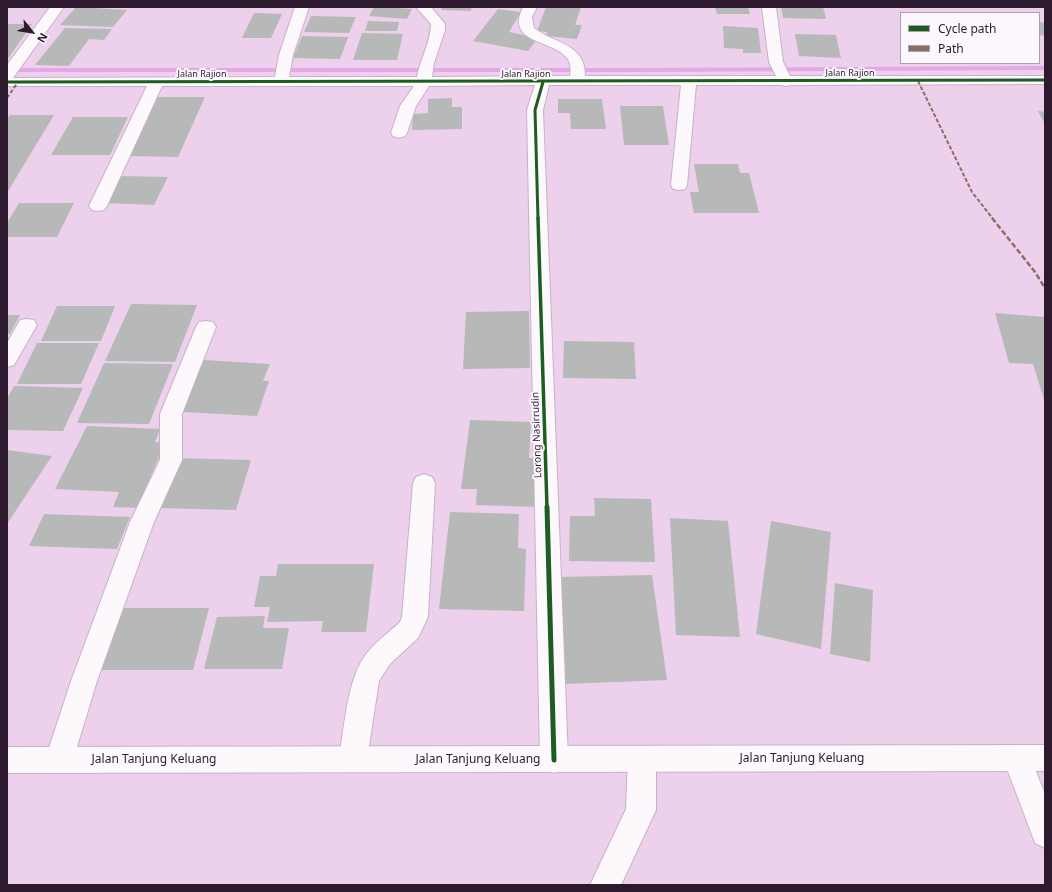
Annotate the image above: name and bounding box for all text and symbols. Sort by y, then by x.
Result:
north arrow [12,12,52,52]
legend [900,12,1040,64]
text: Cycle path [938,20,996,37]
text: N [34,31,52,46]
text: Path [938,40,964,57]
street label: Jalan Rajion [825,68,875,78]
street label: Jalan Rajion [177,69,227,79]
street label: Jalan Rajion [501,69,551,79]
street label: Lorong Nasirrudin [530,392,544,478]
street label: Jalan Tanjung Keluang [740,752,864,766]
street label: Jalan Tanjung Keluang [92,753,216,767]
street label: Jalan Tanjung Keluang [416,753,540,767]

